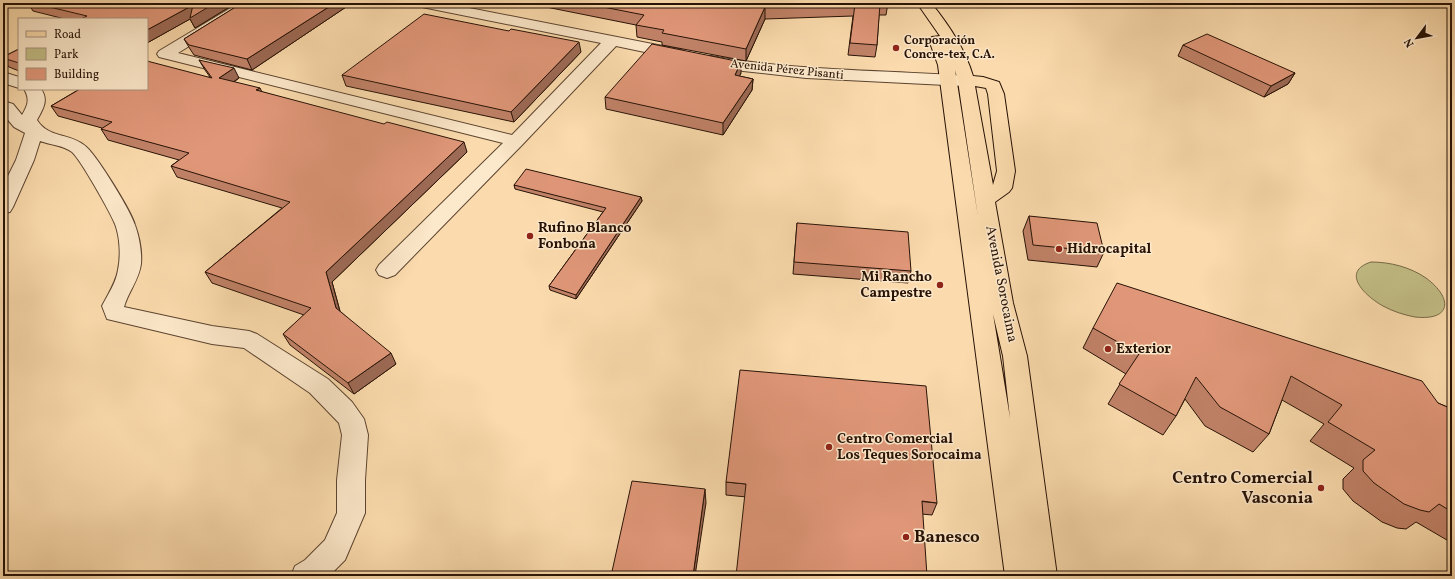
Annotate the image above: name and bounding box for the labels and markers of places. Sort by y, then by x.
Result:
place label: Corporación Concre-tex, C.A. [904,33,995,63]
marker: Corporación Concre-tex, C.A. [891,43,901,53]
place label: Rufino Blanco Fonbona [538,219,632,254]
marker: Rufino Blanco Fonbona [525,231,535,241]
place label: Hidrocapital [1067,240,1152,259]
marker: Hidrocapital [1054,244,1064,254]
place label: Mi Rancho Campestre [860,268,932,303]
marker: Mi Rancho Campestre [935,280,945,290]
place label: Exterior [1116,340,1171,359]
marker: Exterior [1103,344,1113,354]
place label: Centro Comercial Los Teques Sorocaima [837,430,982,465]
marker: Centro Comercial Los Teques Sorocaima [824,442,834,452]
place label: Centro Comercial Vasconia [1172,467,1313,510]
marker: Centro Comercial Vasconia [1316,483,1326,493]
place label: Banesco [914,526,980,549]
marker: Banesco [901,532,911,542]

